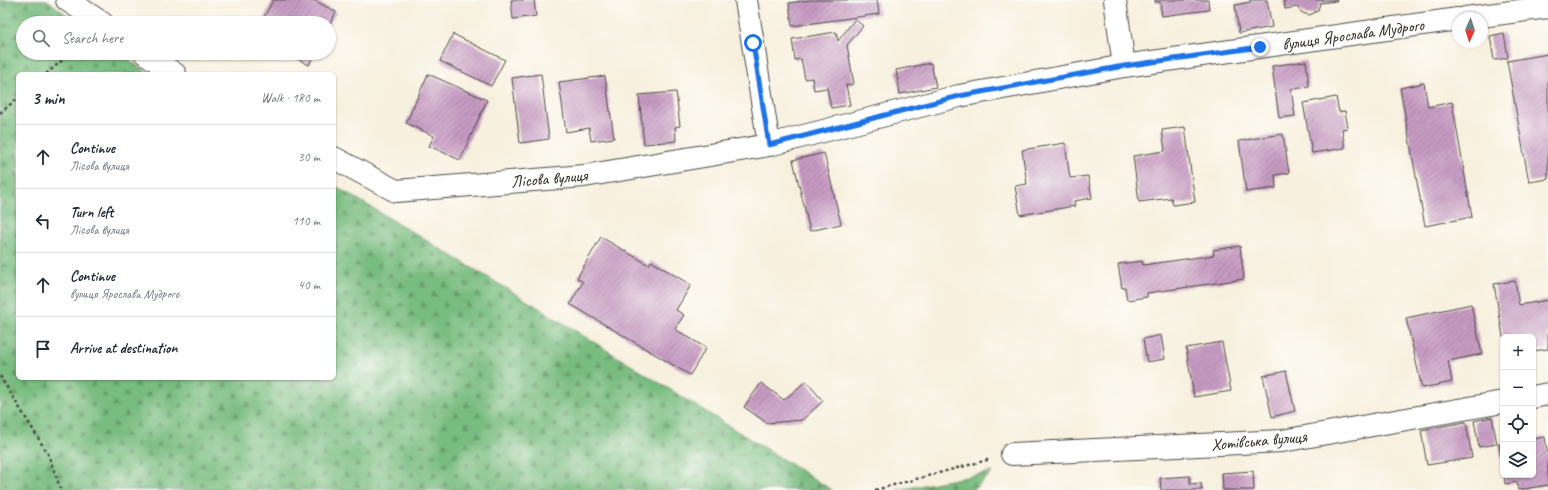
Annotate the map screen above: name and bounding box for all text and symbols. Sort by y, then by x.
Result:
north arrow [1452,12,1488,48]
street label: вулиця Ярослава Мудрого [1281,14,1426,55]
search box [16,16,336,60]
icon: search [30,27,52,49]
text: Search here [62,29,123,48]
route start [744,34,762,52]
route end [1251,38,1269,56]
text: 3 min [32,88,65,109]
text: Walk · 180 m [261,90,320,106]
text: Continue [70,139,115,158]
icon: ahead [32,146,54,168]
text: 30 m [298,149,320,165]
text: Лісова вулиця [70,158,128,174]
street label: Лісова вулиця [510,165,590,192]
text: Turn left [70,203,113,222]
icon: left [32,210,54,232]
text: 110 m [292,213,320,229]
text: Лісова вулиця [70,222,128,238]
text: Continue [70,267,115,286]
icon: ahead [32,274,54,296]
text: 40 m [298,277,320,293]
text: вулиця Ярослава Мудрого [70,286,179,302]
map controls [1500,334,1536,478]
button: + [1500,334,1536,370]
icon: arrive [32,338,54,360]
text: Arrive at destination [70,339,177,358]
button: − [1500,370,1536,406]
button: locate [1500,406,1536,442]
street label: Хотівська вулиця [1210,426,1309,455]
button: layers [1500,442,1536,478]

